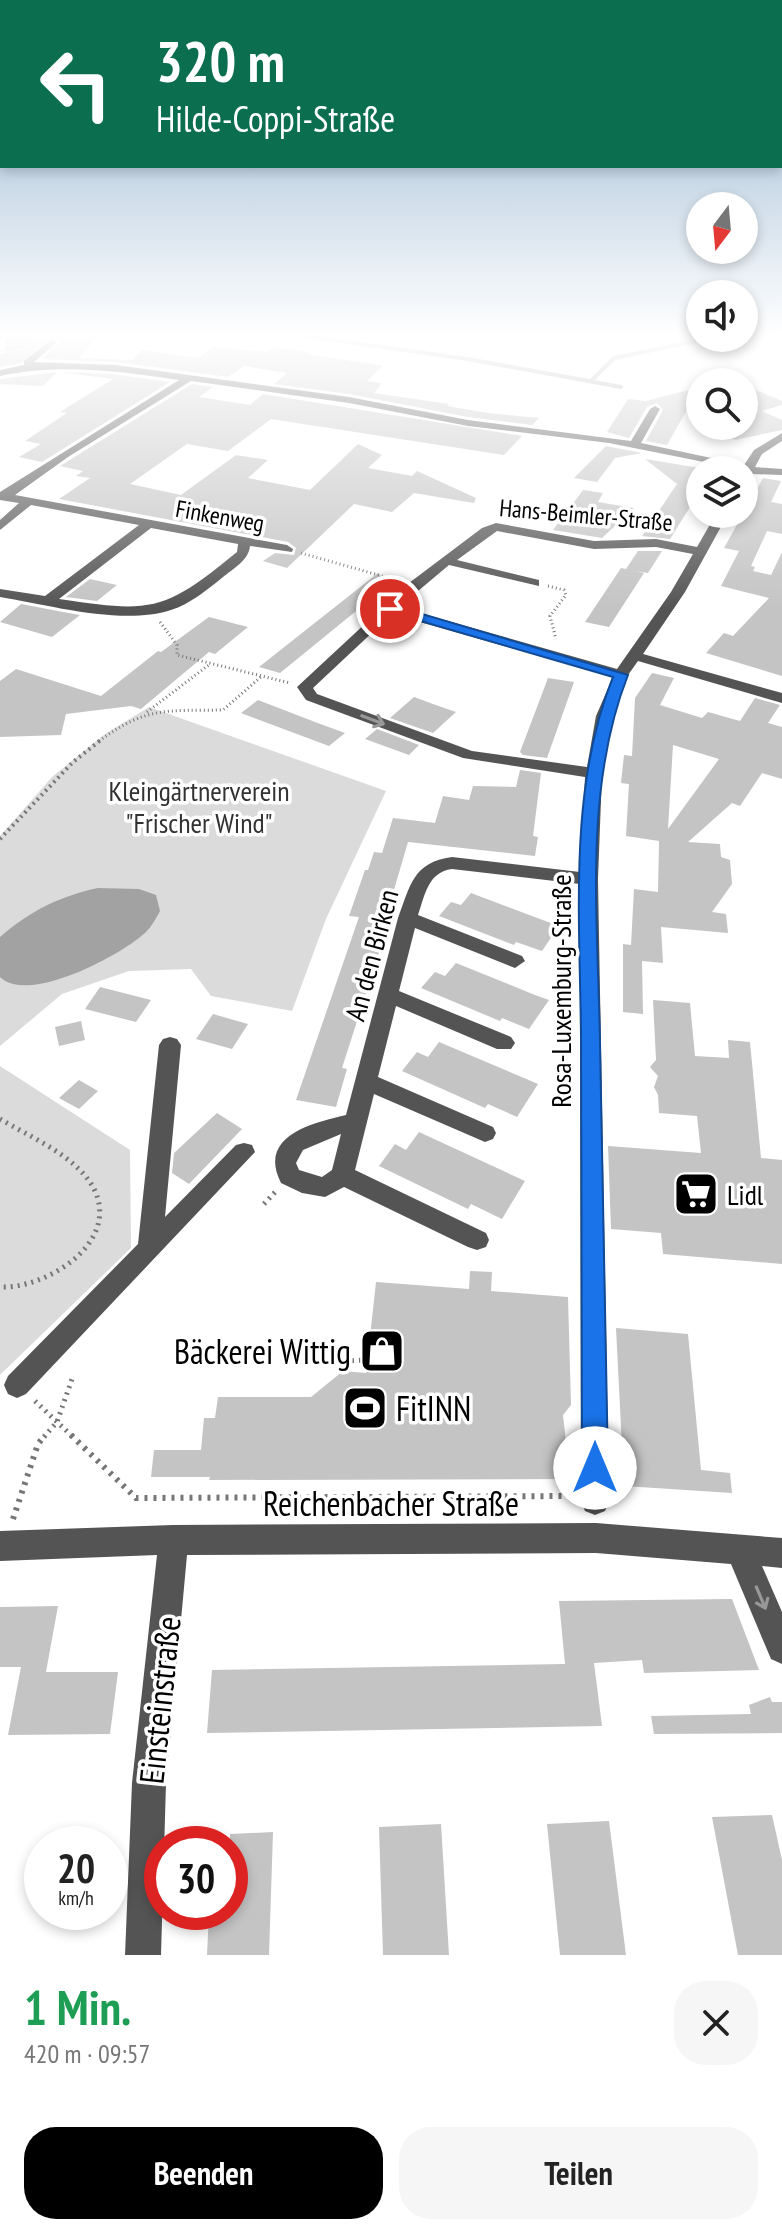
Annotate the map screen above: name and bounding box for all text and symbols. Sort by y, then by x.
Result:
text: 320 m [156,25,285,97]
icon: left [24,32,128,136]
text: Hilde-Coppi-Straße [156,95,395,142]
north arrow [686,192,758,264]
map controls [686,192,758,528]
button: sound [686,280,758,352]
button: search [686,368,758,440]
button: layers [686,456,758,528]
street label: Hans-Beimler-Straße [498,492,674,538]
street label: Finkenweg [173,493,267,539]
pin [356,575,424,643]
icon: arrive [368,587,412,631]
one-way arrow [360,714,385,728]
park label: Kleingärtnerverein "Frischer Wind" [108,772,290,841]
street label: Rosa-Luxemburg-Straße [542,874,579,1108]
street label: An den Birken [336,885,406,1025]
supermarket icon: Lidl [672,1170,720,1218]
place label: Lidl [727,1176,764,1213]
shop icon: Bäckerei Wittig [358,1327,406,1375]
place label: Bäckerei Wittig [174,1329,351,1373]
sports icon: FitINN [341,1384,389,1432]
place label: FitINN [396,1386,471,1430]
position arrow [553,1426,637,1510]
street label: Reichenbacher Straße [263,1481,519,1525]
one-way arrow [754,1585,769,1610]
street label: Einsteinstraße [128,1614,190,1786]
speed limit sign: 30 [144,1826,248,1930]
text: 20 [57,1842,95,1894]
text: km/h [58,1885,94,1911]
text: 1 Min. [24,1976,131,2038]
button: close [674,1981,758,2065]
text: 420 m · 09:57 [24,2037,150,2070]
button: Beenden [24,2127,383,2219]
button: Teilen [399,2127,758,2219]

